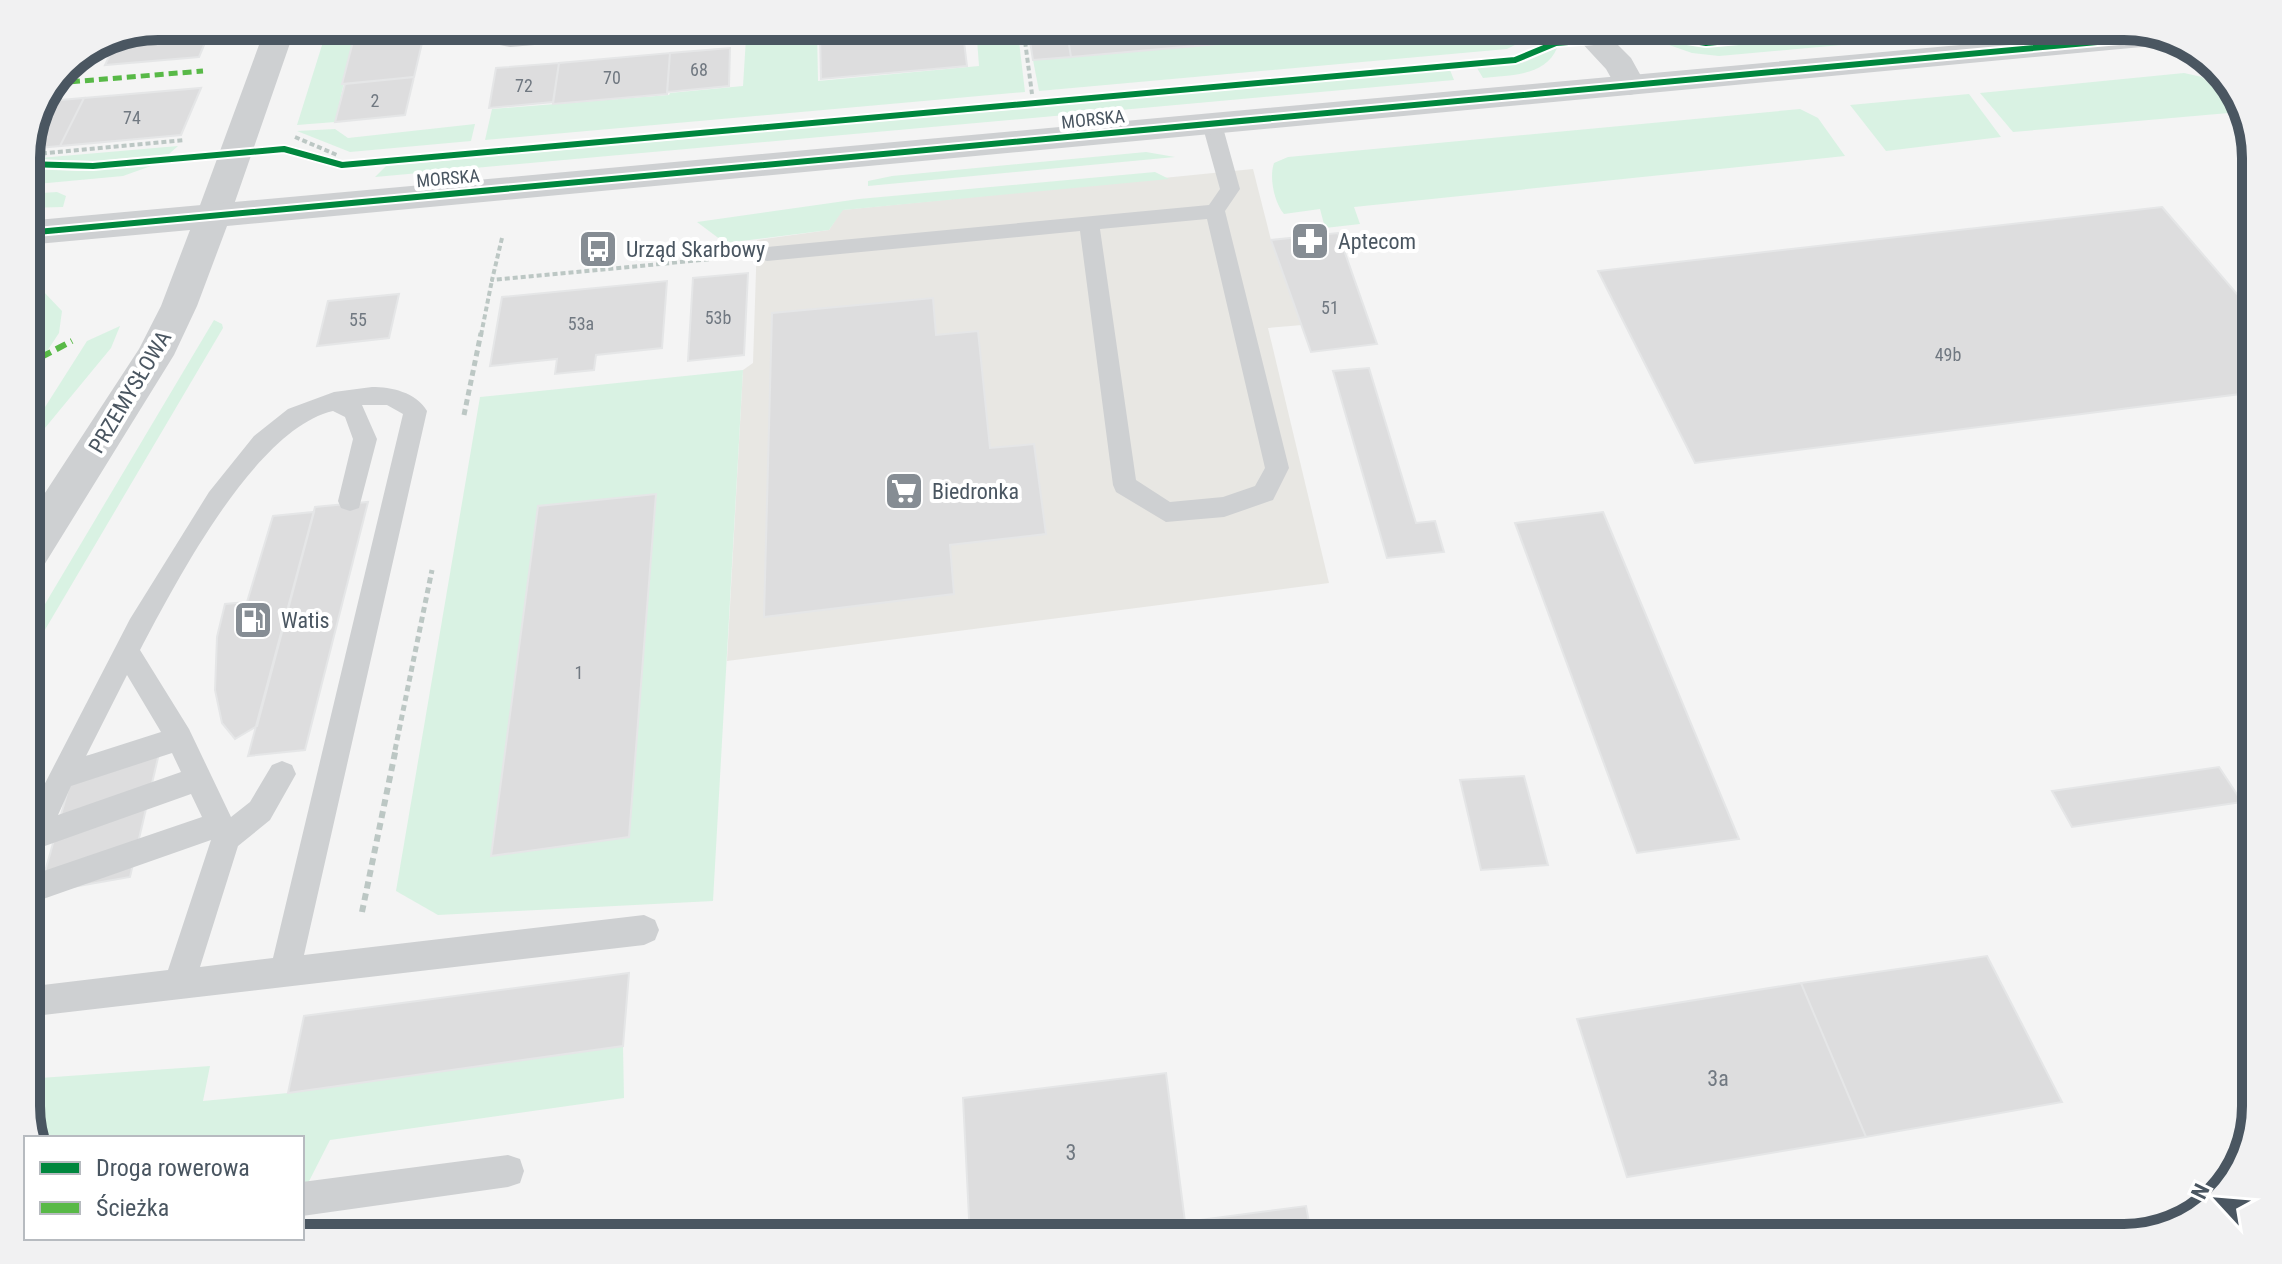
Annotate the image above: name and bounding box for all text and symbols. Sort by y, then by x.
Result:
house number: 68 [690,59,708,80]
house number: 70 [603,67,621,88]
house number: 72 [515,75,533,96]
house number: 2 [371,90,380,111]
street label: MORSKA [1060,105,1126,133]
house number: 74 [123,107,141,128]
street label: MORSKA [415,165,481,191]
pharmacy icon: Aptecom [1289,220,1331,262]
bus stop icon: Urząd Skarbowy [577,228,619,270]
place label: Aptecom [1338,229,1416,254]
place label: Urząd Skarbowy [626,237,765,262]
house number: 51 [1321,297,1339,318]
house number: 53b [705,307,731,328]
house number: 55 [349,309,367,330]
house number: 53a [568,313,594,334]
street label: PRZEMYSŁOWA [84,326,176,458]
house number: 49b [1935,344,1961,365]
supermarket icon: Biedronka [883,470,925,512]
place label: Biedronka [932,479,1019,504]
fuel station icon: Watis [232,599,274,641]
place label: Watis [281,608,330,633]
house number: 1 [575,662,583,683]
house number: 3a [1707,1066,1729,1091]
legend [24,1136,304,1240]
house number: 3 [1066,1140,1076,1165]
text: Droga rowerowa [96,1154,250,1182]
north arrow [2178,1160,2258,1240]
text: N [2186,1180,2215,1203]
text: Ścieżka [96,1194,169,1222]

